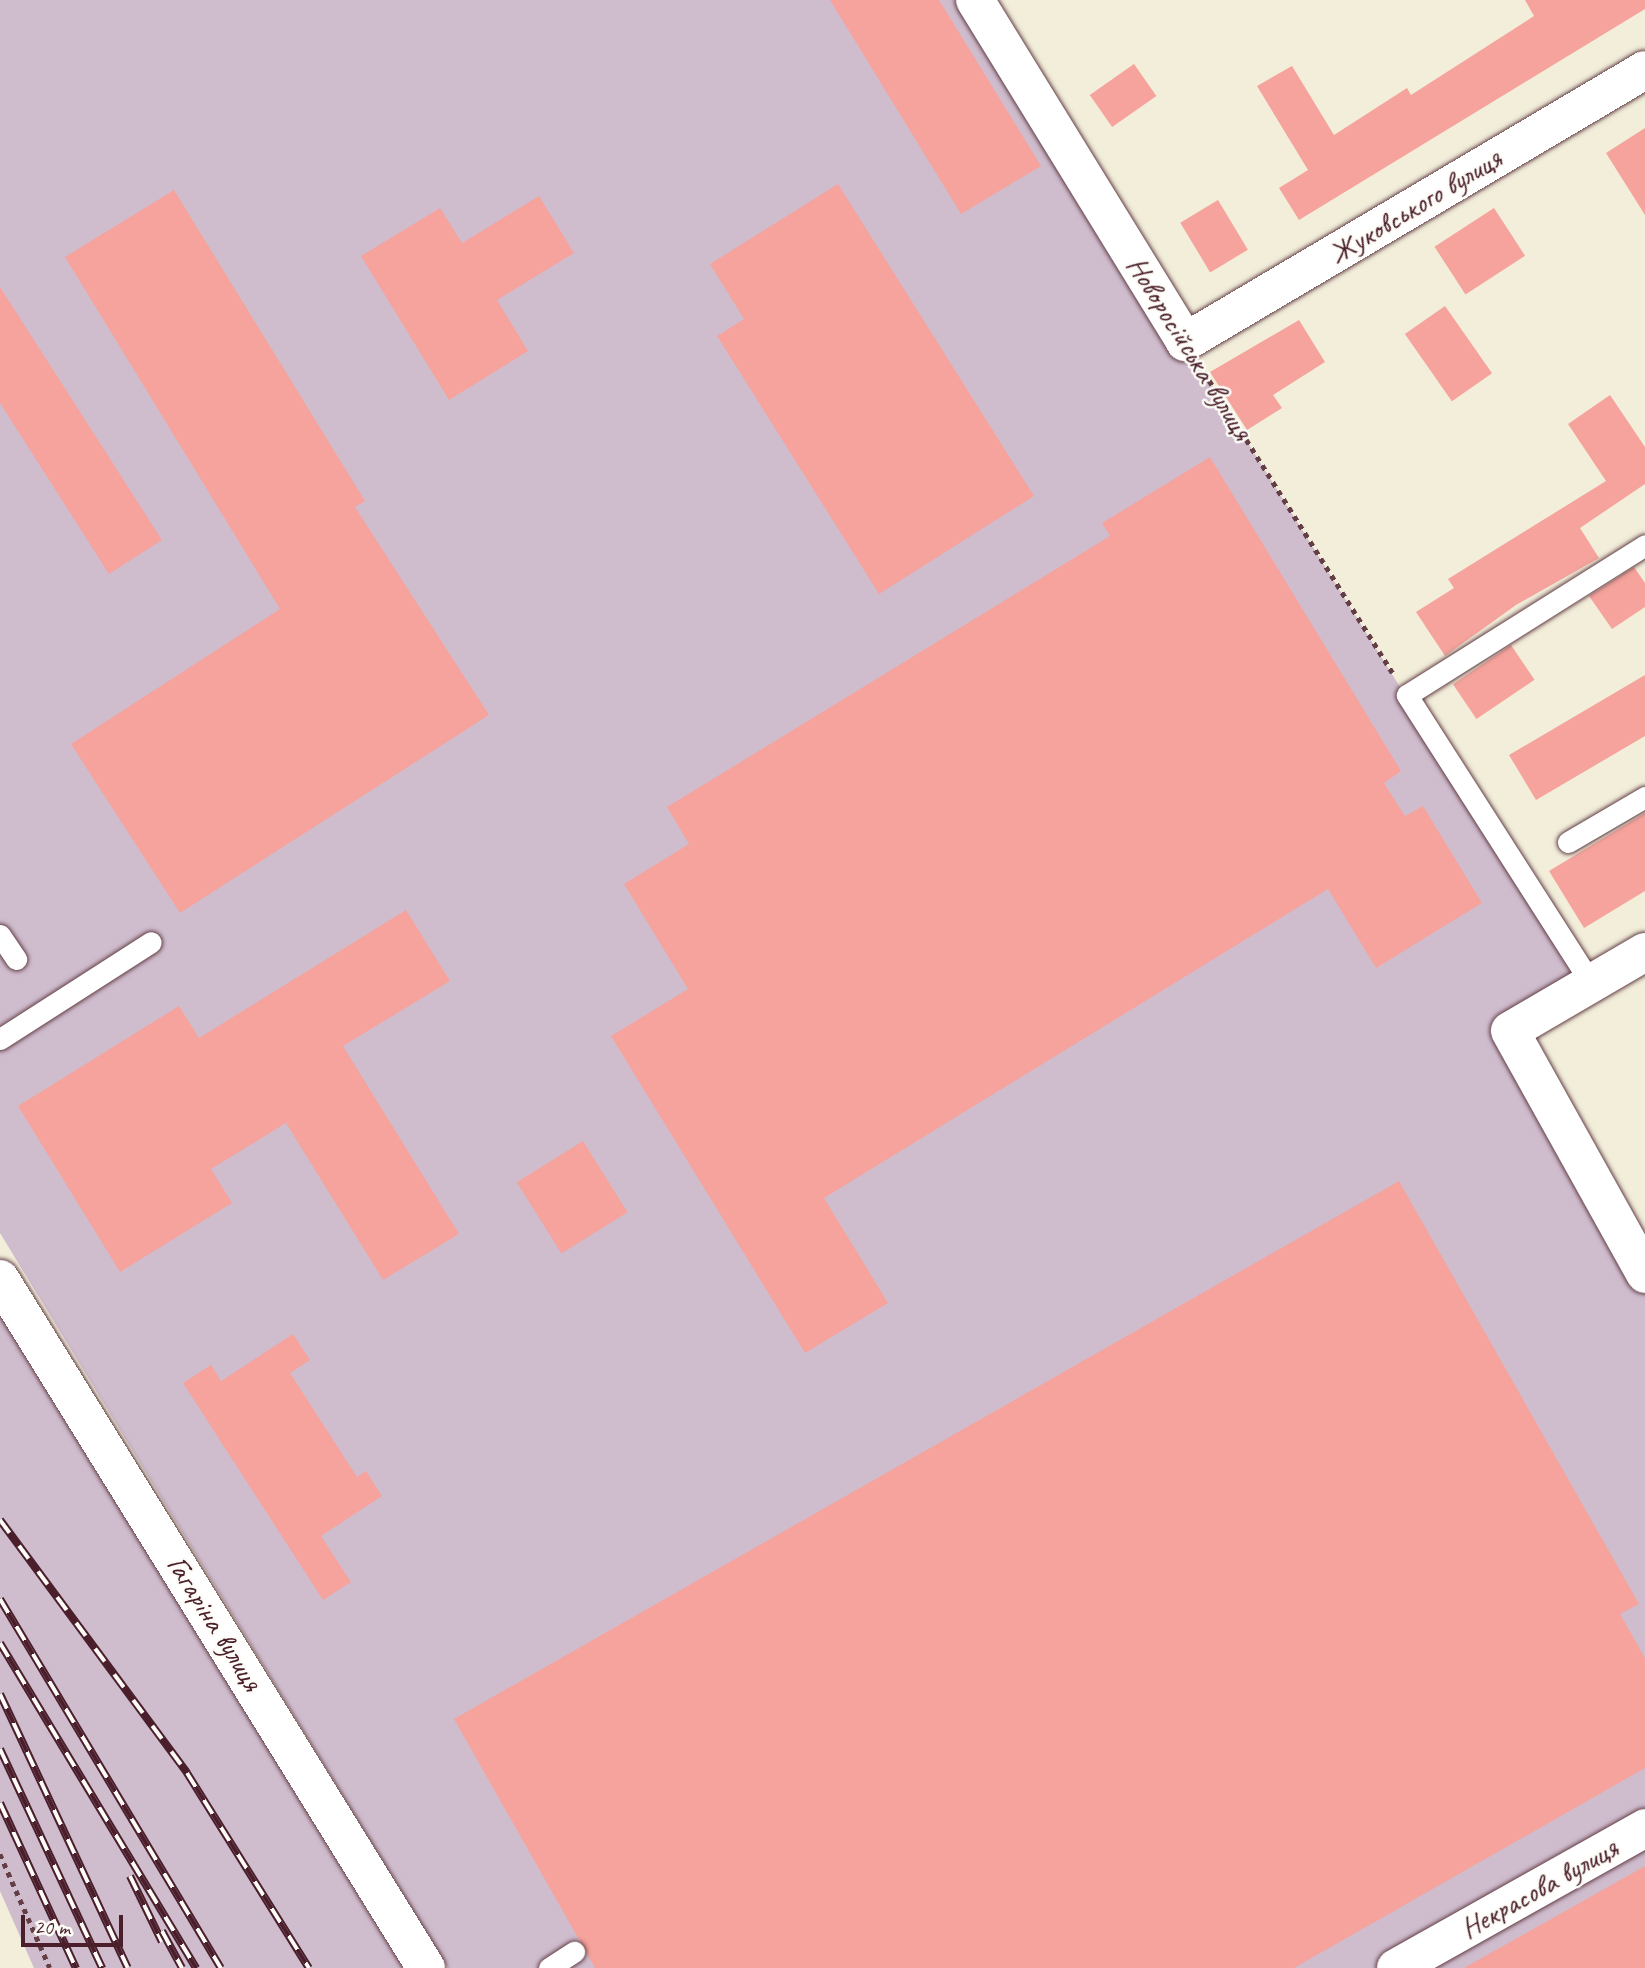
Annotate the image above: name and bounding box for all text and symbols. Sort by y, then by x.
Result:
street label: Жуковського вулиця [1321,140,1509,272]
street label: Новоросійська вулиця [1119,249,1261,447]
street label: Гагаріна вулиця [159,1548,271,1698]
street label: Некрасова вулиця [1453,1830,1625,1946]
scale bar [24,1902,126,1946]
text: 20 m [34,1914,70,1940]

